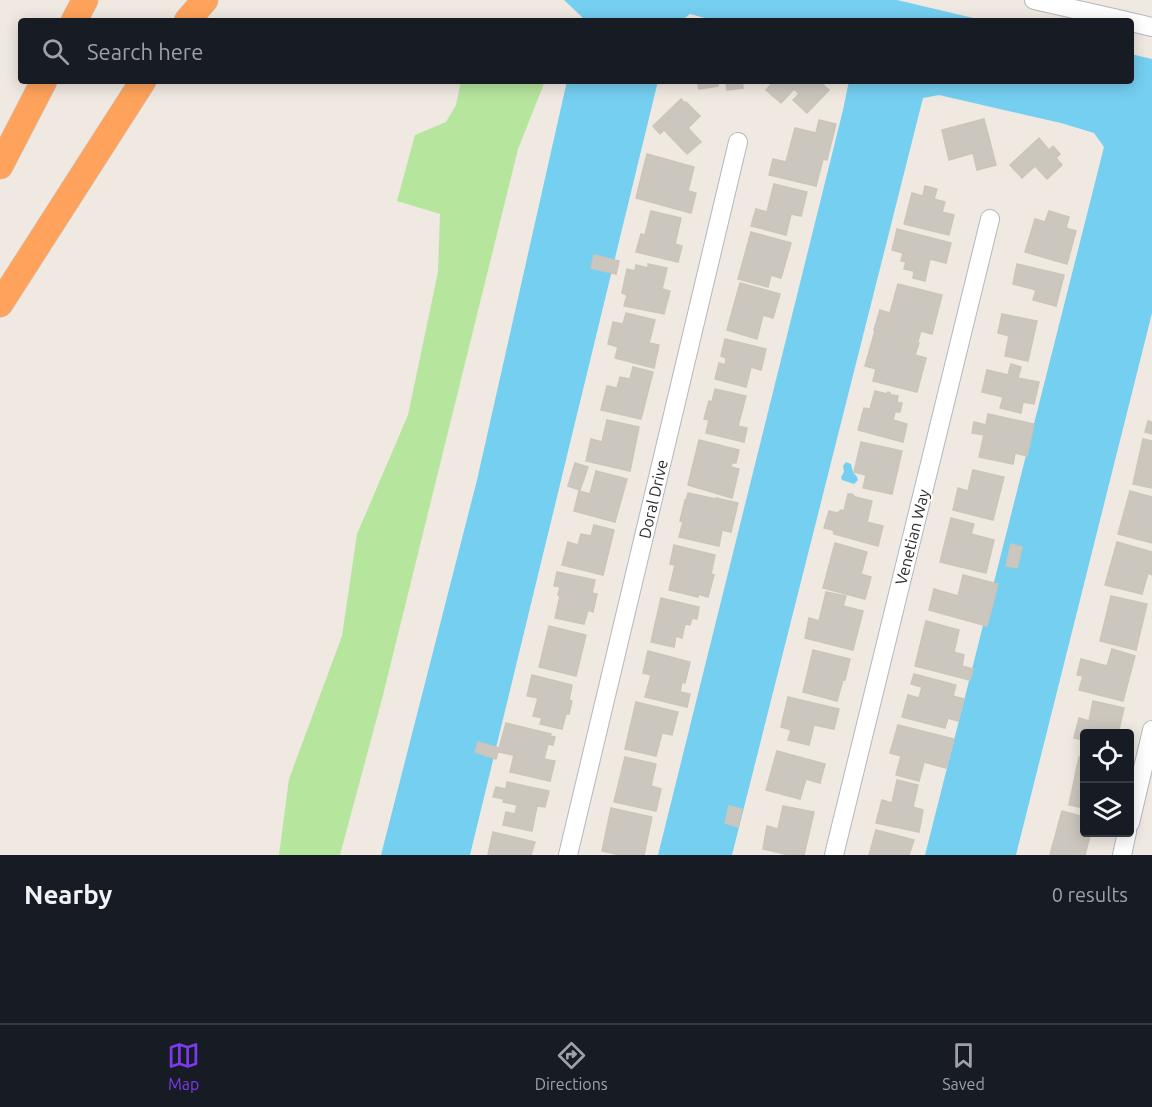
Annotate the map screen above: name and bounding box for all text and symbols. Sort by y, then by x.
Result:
search box [18,18,1134,84]
icon: search [39,35,72,68]
text: Search here [87,39,203,64]
street label: Doral Drive [635,458,671,540]
street label: Venetian Way [891,487,933,587]
map controls [1080,729,1134,837]
button: locate [1080,729,1134,783]
button: layers [1080,783,1134,837]
text: Nearby [24,880,112,909]
text: 0 results [1052,883,1128,906]
tab: Map [167,1039,200,1093]
tab: Directions [535,1039,608,1093]
tab: Saved [942,1039,985,1093]

